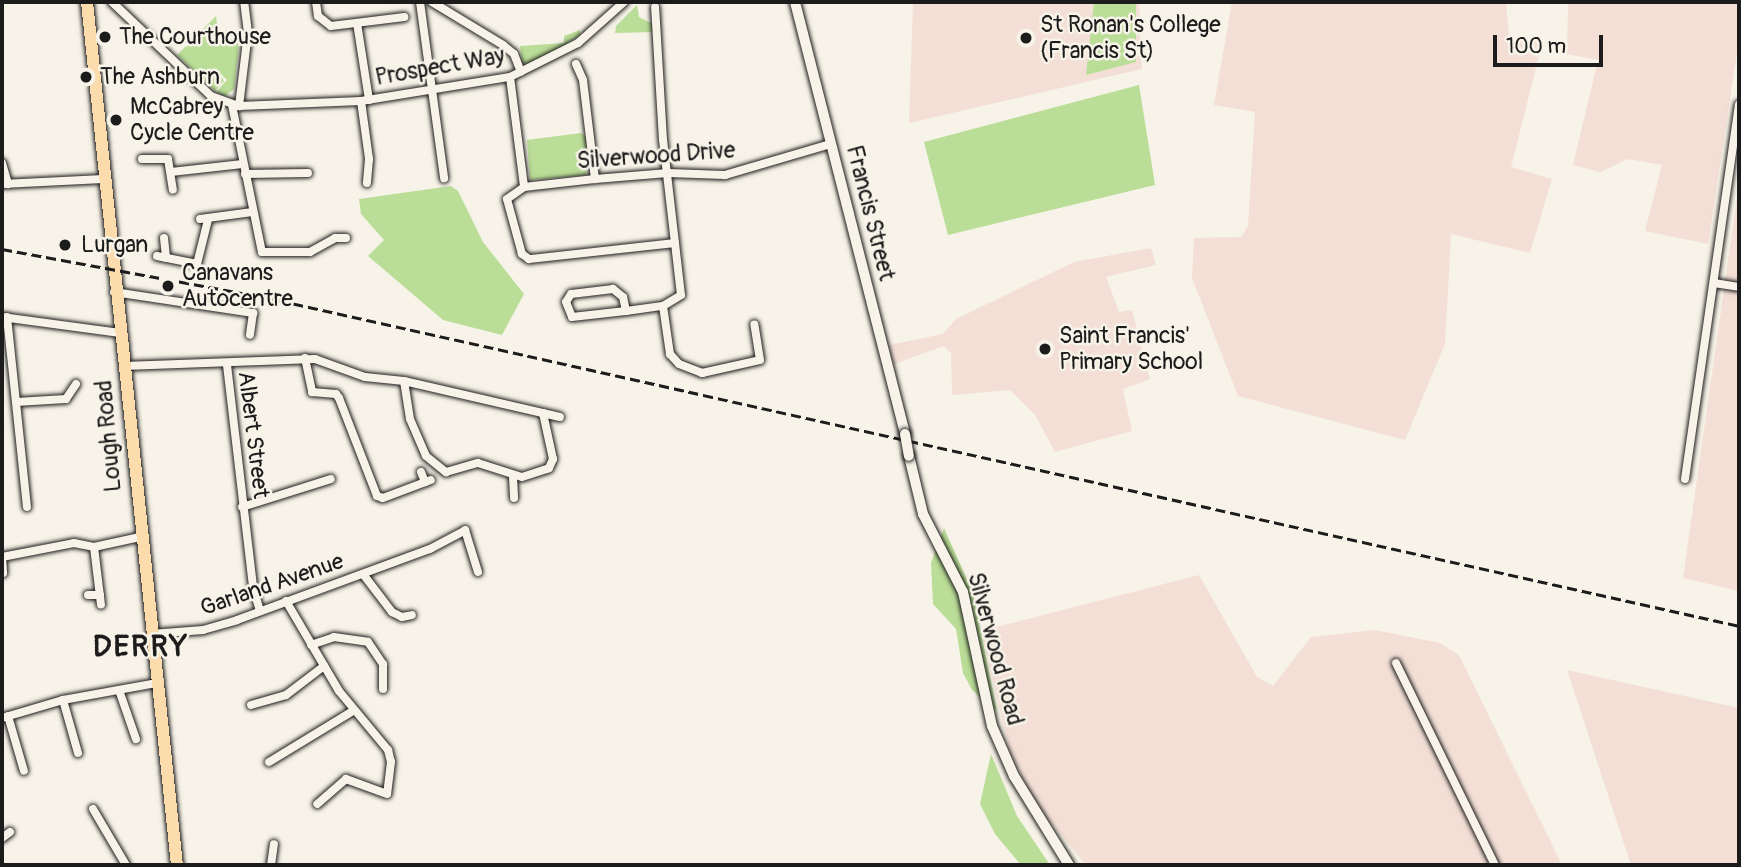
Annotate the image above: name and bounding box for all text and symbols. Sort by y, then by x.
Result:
place label: St Ronan's College (Francis St) [1040,11,1221,65]
scale bar [1496,21,1606,65]
place label: The Courthouse [119,23,271,51]
marker: The Courthouse [97,29,113,45]
marker: St Ronan's College (Francis St) [1018,30,1034,46]
text: 100 m [1506,33,1566,60]
street label: Prospect Way [373,42,507,92]
place label: The Ashburn [100,63,220,91]
marker: The Ashburn [78,69,94,85]
place label: McCabrey Cycle Centre [130,93,254,147]
marker: McCabrey Cycle Centre [108,112,124,128]
street label: Silverwood Drive [576,137,736,175]
street label: Francis Street [840,142,900,284]
place label: Lurgan [81,231,148,259]
marker: Lurgan [55,235,75,255]
place label: Canavans Autocentre [182,259,293,313]
marker: Canavans Autocentre [160,278,176,294]
place label: Saint Francis' Primary School [1059,322,1203,376]
marker: Saint Francis' Primary School [1037,341,1053,357]
street label: Albert Street [232,370,274,500]
street label: Lough Road [90,379,128,493]
street label: Garland Avenue [197,548,347,622]
street label: Silverwood Road [961,570,1029,728]
district label: DERRY [93,629,189,665]

